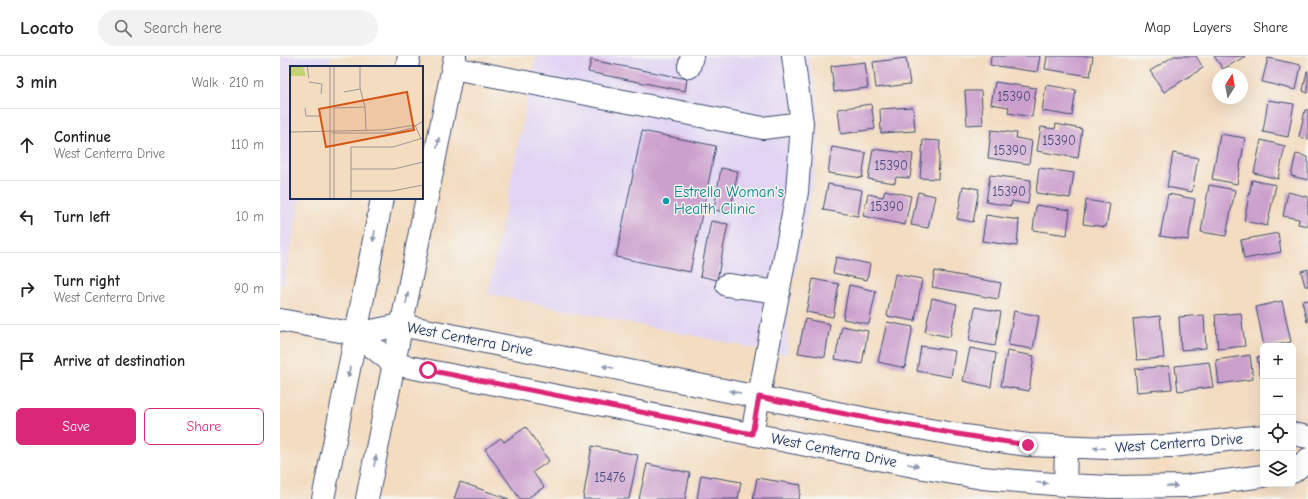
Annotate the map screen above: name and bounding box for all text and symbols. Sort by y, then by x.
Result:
search box [98,10,378,46]
text: Locato [20,17,74,39]
icon: search [112,17,134,39]
text: Search here [144,19,222,37]
text: Map [1144,19,1171,36]
text: Layers [1193,19,1231,36]
text: Share [1253,19,1288,36]
inset map [290,66,423,199]
north arrow [1212,68,1248,104]
text: 3 min [16,73,57,92]
text: Walk · 210 m [192,75,264,90]
house number: 15390 [997,89,1031,104]
text: Continue [54,128,111,146]
house number: 15390 [1042,133,1076,148]
icon: ahead [16,134,38,156]
text: 110 m [231,137,264,152]
one-way arrow [435,137,441,149]
house number: 15390 [993,143,1027,158]
text: West Centerra Drive [54,146,165,161]
house number: 15390 [874,158,908,173]
place label: Estrella Woman's Health Clinic [674,183,784,218]
house number: 15390 [992,184,1026,199]
marker: Estrella Woman's Health Clinic [661,196,671,206]
house number: 15390 [870,199,904,214]
icon: left [16,206,38,228]
text: Turn left [54,208,110,226]
text: 10 m [236,209,264,224]
one-way arrow [371,230,377,242]
text: Turn right [54,272,120,290]
icon: right [16,278,38,300]
text: 90 m [234,281,264,296]
text: West Centerra Drive [54,290,165,305]
one-way arrow [404,292,410,304]
street label: West Centerra Drive [405,318,535,360]
map controls [1260,343,1296,487]
button: + [1260,343,1296,379]
icon: arrive [16,350,38,372]
text: Arrive at destination [54,352,185,370]
route start [419,361,437,379]
one-way arrow [602,363,614,369]
one-way arrow [345,366,351,379]
button: − [1260,379,1296,415]
one-way arrow [729,389,742,395]
button: Save [16,408,136,445]
button: Share [144,408,264,445]
button: locate [1260,415,1296,451]
street label: West Centerra Drive [769,429,899,471]
street label: West Centerra Drive [1114,430,1244,456]
route end [1019,436,1037,454]
one-way arrow [1092,445,1105,451]
button: layers [1260,451,1296,487]
one-way arrow [372,455,378,467]
one-way arrow [907,463,919,469]
house number: 15476 [594,470,626,485]
one-way arrow [1036,479,1048,486]
one-way arrow [1166,483,1179,489]

